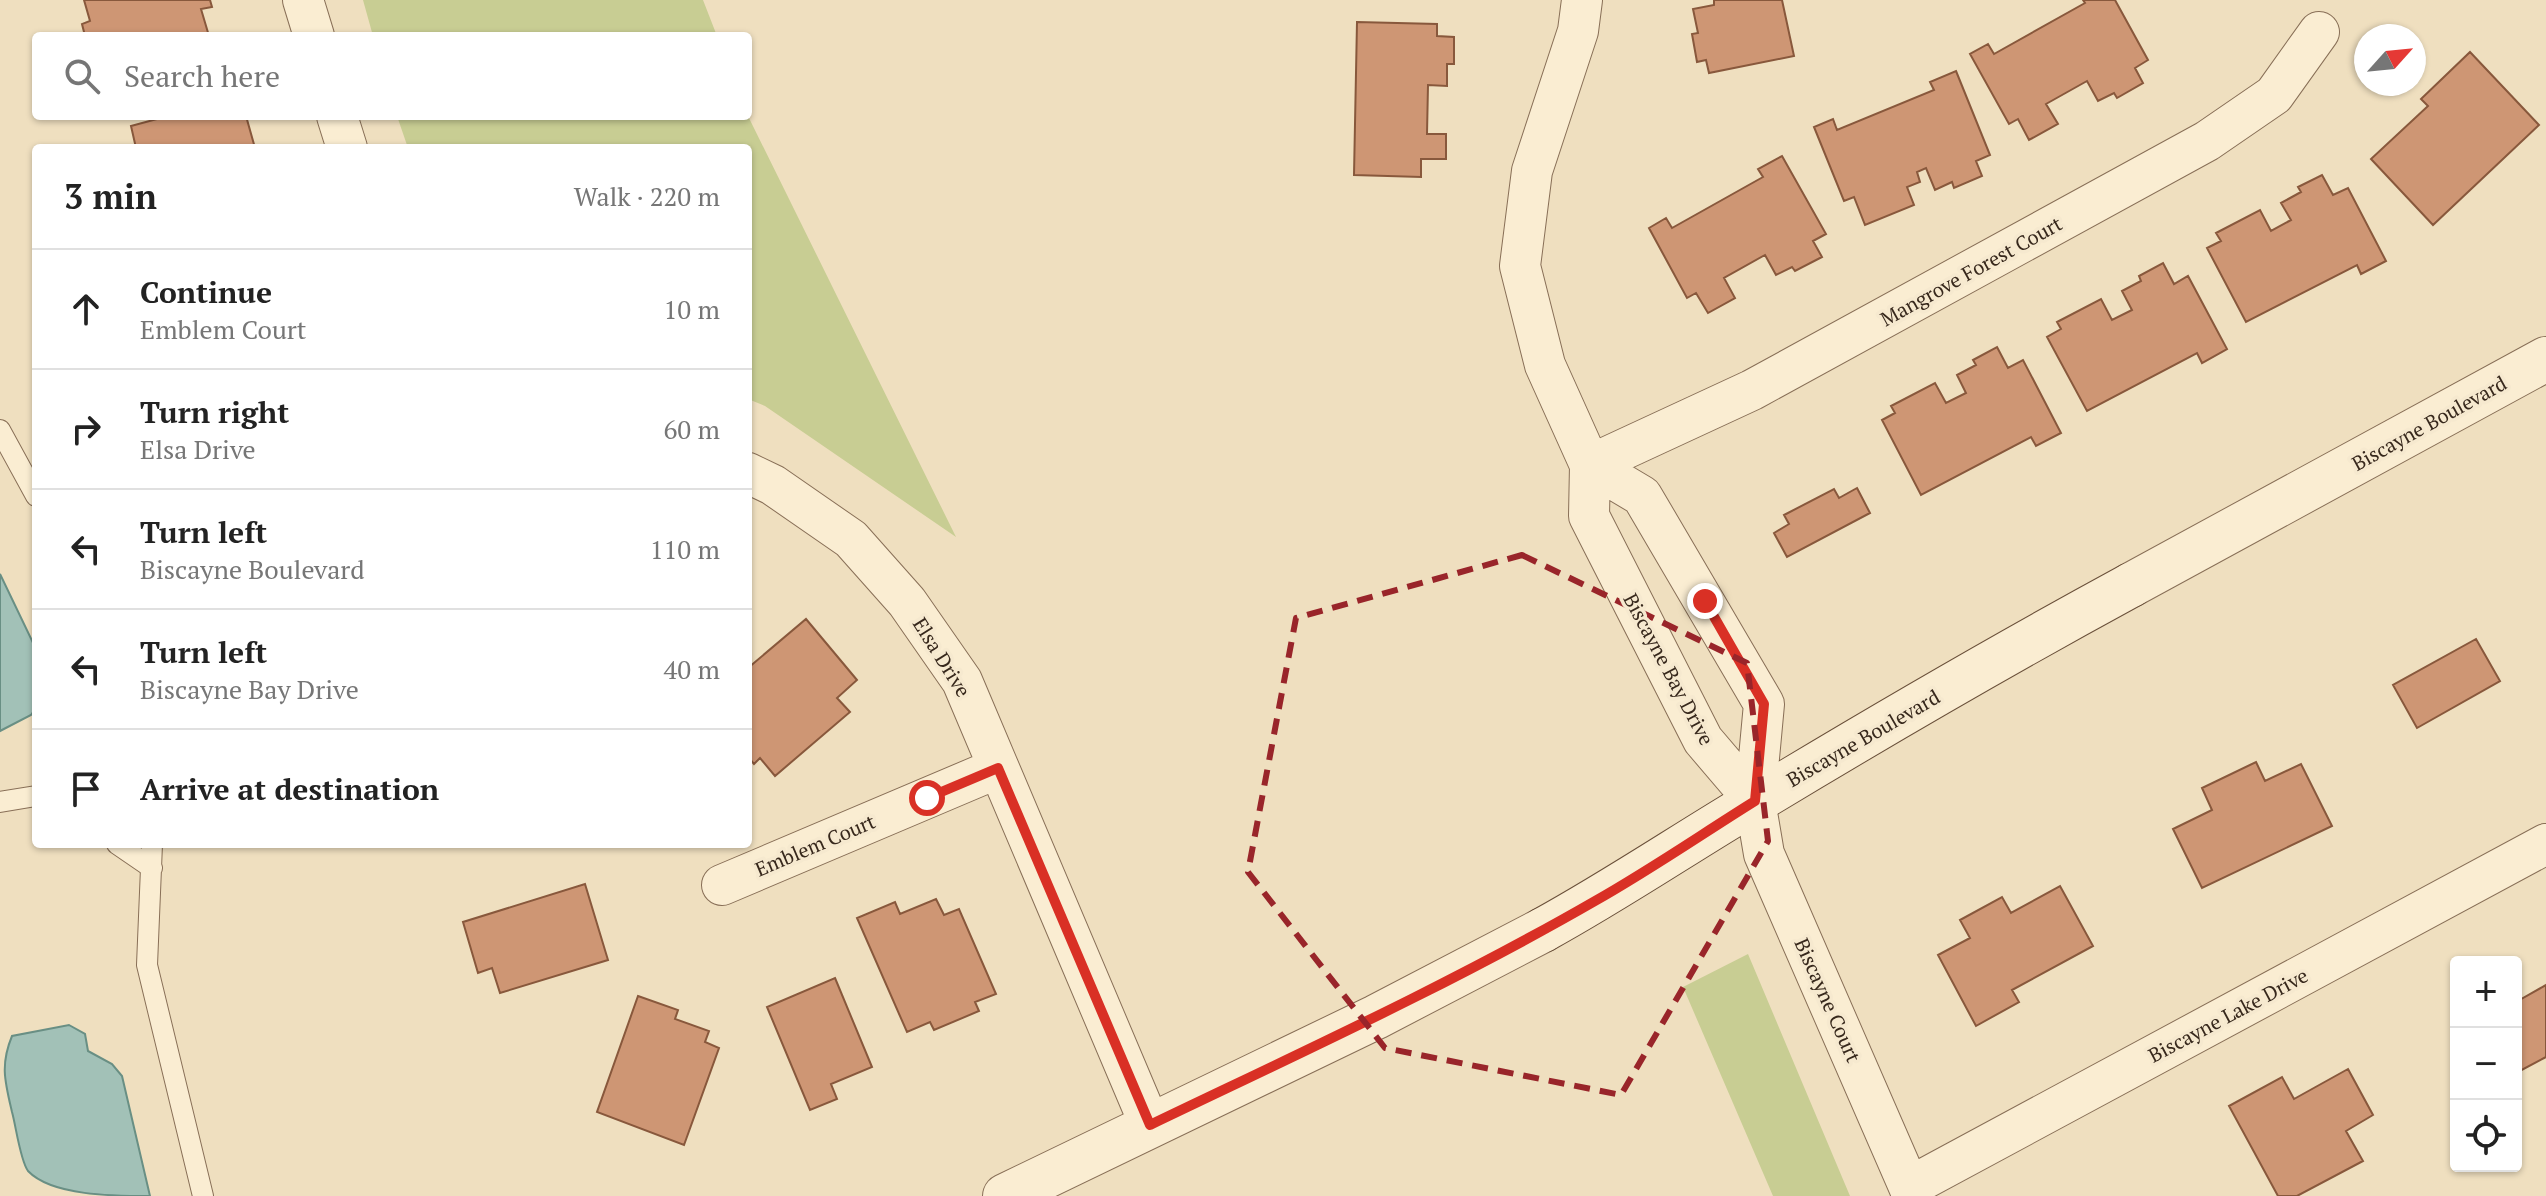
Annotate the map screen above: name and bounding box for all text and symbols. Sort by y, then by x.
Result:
north arrow [2354,24,2426,96]
search box [32,32,752,120]
icon: search [60,54,104,98]
text: Search here [124,56,280,96]
text: 3 min [64,174,157,219]
text: Walk · 220 m [574,179,720,213]
street label: Mangrove Forest Court [1875,210,2067,332]
text: Continue [140,272,272,312]
icon: ahead [64,287,108,331]
text: 10 m [664,292,720,326]
text: Emblem Court [140,312,306,346]
street label: Biscayne Boulevard [2347,369,2511,477]
text: Turn right [140,392,289,432]
icon: right [64,407,108,451]
text: 60 m [664,412,720,446]
text: Elsa Drive [140,432,256,466]
text: Turn left [140,512,267,552]
icon: left [64,527,108,571]
text: 110 m [650,532,720,566]
text: Biscayne Boulevard [140,552,365,586]
route end [1687,583,1723,619]
street label: Biscayne Bay Drive [1618,588,1720,750]
street label: Elsa Drive [907,612,977,702]
text: Turn left [140,632,267,672]
icon: left [64,647,108,691]
text: 40 m [664,652,720,686]
text: Biscayne Bay Drive [140,672,359,706]
street label: Biscayne Boulevard [1781,683,1945,793]
icon: arrive [64,767,108,811]
text: Arrive at destination [140,769,439,809]
route start [909,780,945,816]
street label: Emblem Court [751,807,880,882]
street label: Biscayne Court [1789,934,1868,1067]
map controls [2450,956,2522,1172]
button: + [2450,956,2522,1028]
street label: Biscayne Lake Drive [2143,962,2313,1068]
button: − [2450,1028,2522,1100]
button: locate [2450,1100,2522,1172]

